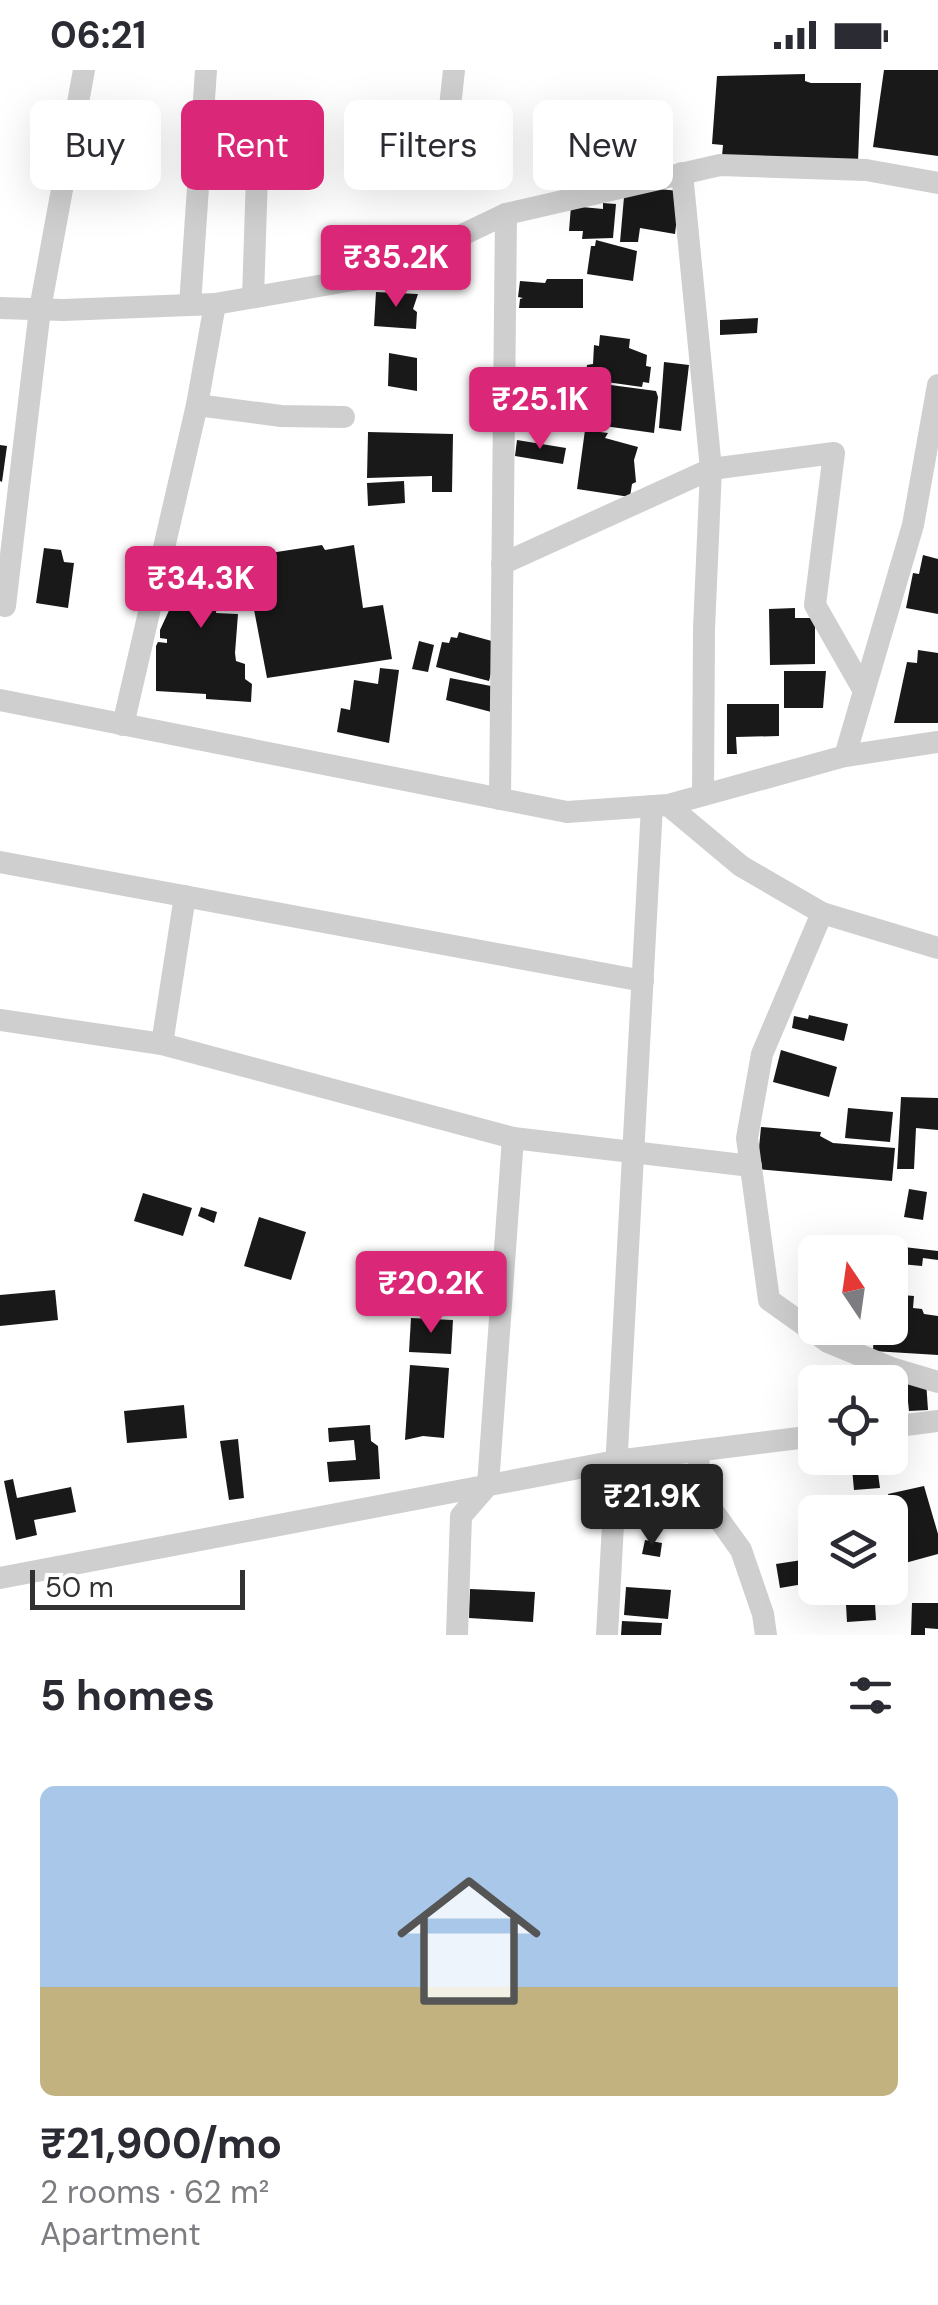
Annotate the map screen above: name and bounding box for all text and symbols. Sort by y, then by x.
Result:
text: 06:21 [50,10,146,60]
chip: Buy [30,100,161,190]
chip: Rent [181,100,324,190]
chip: Filters [344,100,513,190]
chip: New [533,100,673,190]
pin: ₹35.2K [315,225,477,310]
text: ₹35.2K [343,236,449,278]
pin: ₹25.1K [459,367,621,452]
text: ₹25.1K [491,378,589,420]
pin: ₹34.3K [120,546,282,631]
text: ₹34.3K [147,557,255,599]
north arrow [798,1235,908,1345]
map controls [798,1235,908,1605]
pin: ₹20.2K [350,1251,512,1336]
text: ₹20.2K [378,1262,484,1304]
button: locate [798,1365,908,1475]
pin: ₹21.9K [571,1464,733,1549]
text: ₹21.9K [603,1475,701,1517]
button: layers [798,1495,908,1605]
scale bar [30,1565,245,1610]
text: 50 m [45,1569,114,1606]
text: 5 homes [40,1668,215,1723]
icon: filters [843,1668,898,1723]
icon: home [379,1851,559,2031]
text: ₹21,900/mo [40,2116,282,2171]
text: 2 rooms · 62 m² [40,2171,269,2213]
text: Apartment [40,2213,201,2255]

